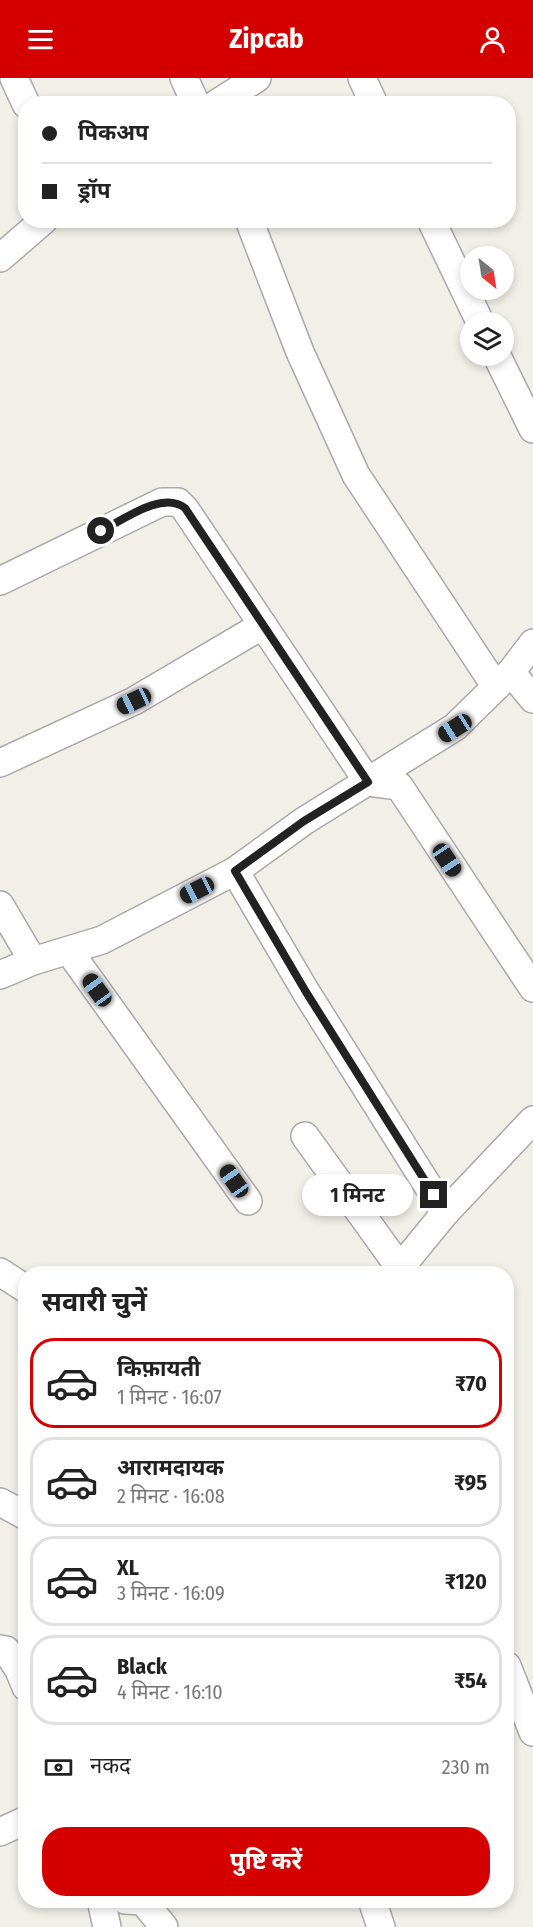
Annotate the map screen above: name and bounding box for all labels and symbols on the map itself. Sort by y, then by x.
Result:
north arrow [460,246,514,300]
route start [87,517,114,544]
car [114,685,154,717]
car [435,711,475,745]
car [429,840,465,880]
car [177,874,217,906]
car [79,970,115,1010]
car [216,1161,252,1201]
callout: 1 मिनट [302,1174,413,1216]
route end [420,1181,447,1208]

